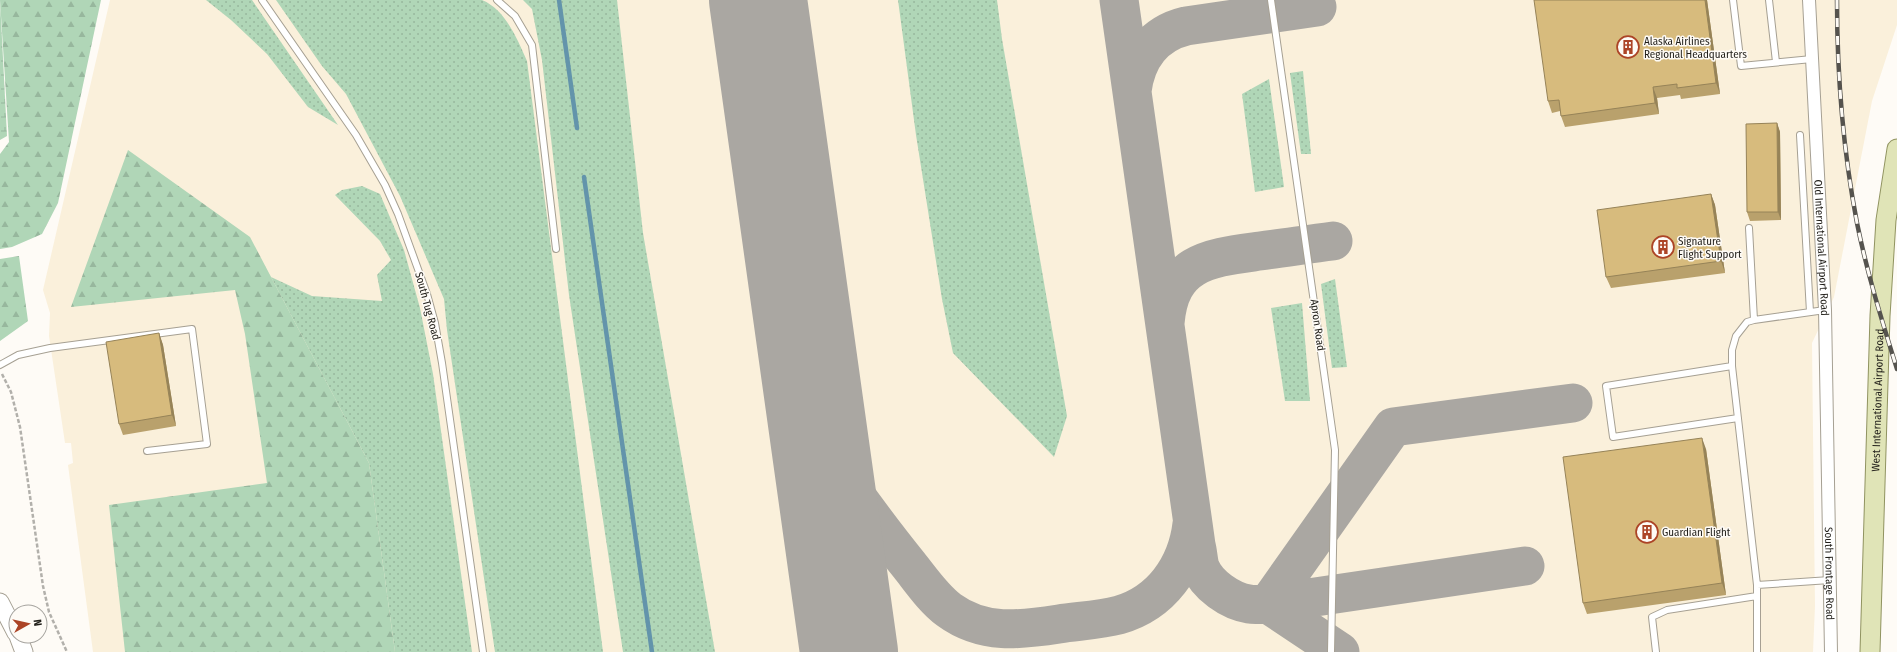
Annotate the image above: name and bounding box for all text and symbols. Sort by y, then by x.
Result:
building icon: Alaska Airlines Regional Headquarters [1615,34,1641,60]
place label: Alaska Airlines Regional Headquarters [1644,35,1747,61]
street label: Old International Airport Road [1811,179,1831,316]
building icon: Signature Flight Support [1650,234,1676,260]
place label: Signature Flight Support [1678,235,1742,261]
street label: South Tug Road [412,271,443,342]
street label: Apron Road [1307,298,1328,352]
street label: West International Airport Road [1869,329,1887,472]
building icon: Guardian Flight [1634,519,1660,545]
place label: Guardian Flight [1662,526,1731,539]
street label: South Frontage Road [1822,527,1836,620]
north arrow [8,604,48,644]
text: N [31,619,44,627]

